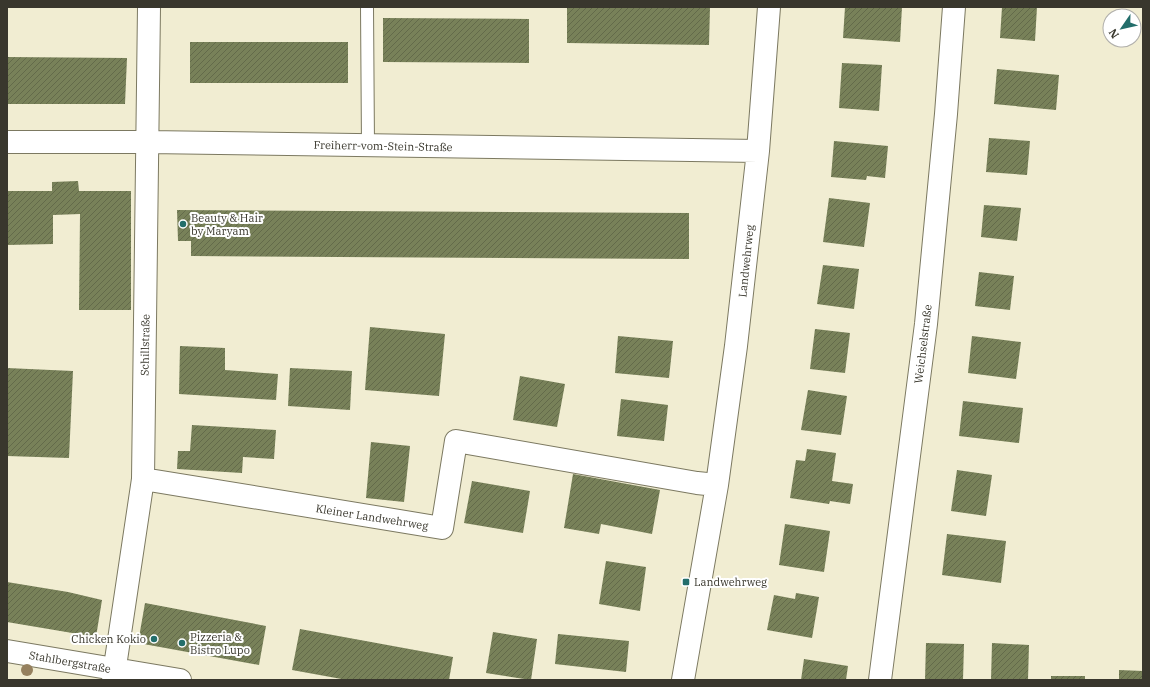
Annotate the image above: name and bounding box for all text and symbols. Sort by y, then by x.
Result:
north arrow [1102,8,1142,48]
text: N [1105,26,1122,41]
street label: Freiherr-vom-Stein-Straße [313,138,453,154]
place label: Beauty & Hair by Maryam [191,211,263,238]
marker: Beauty & Hair by Maryam [178,219,188,229]
street label: Landwehrweg [735,224,757,298]
street label: Weichselstraße [911,304,935,384]
street label: Schillstraße [137,314,153,376]
street label: Kleiner Landwehrweg [315,501,429,533]
place label: Landwehrweg [694,575,767,589]
marker: Landwehrweg [681,577,691,587]
place label: Pizzeria & Bistro Lupo [190,630,250,657]
place label: Chicken Kokio [71,632,146,646]
marker: Chicken Kokio [149,634,159,644]
marker: Pizzeria & Bistro Lupo [177,638,187,648]
street label: Stahlbergstraße [28,648,112,676]

